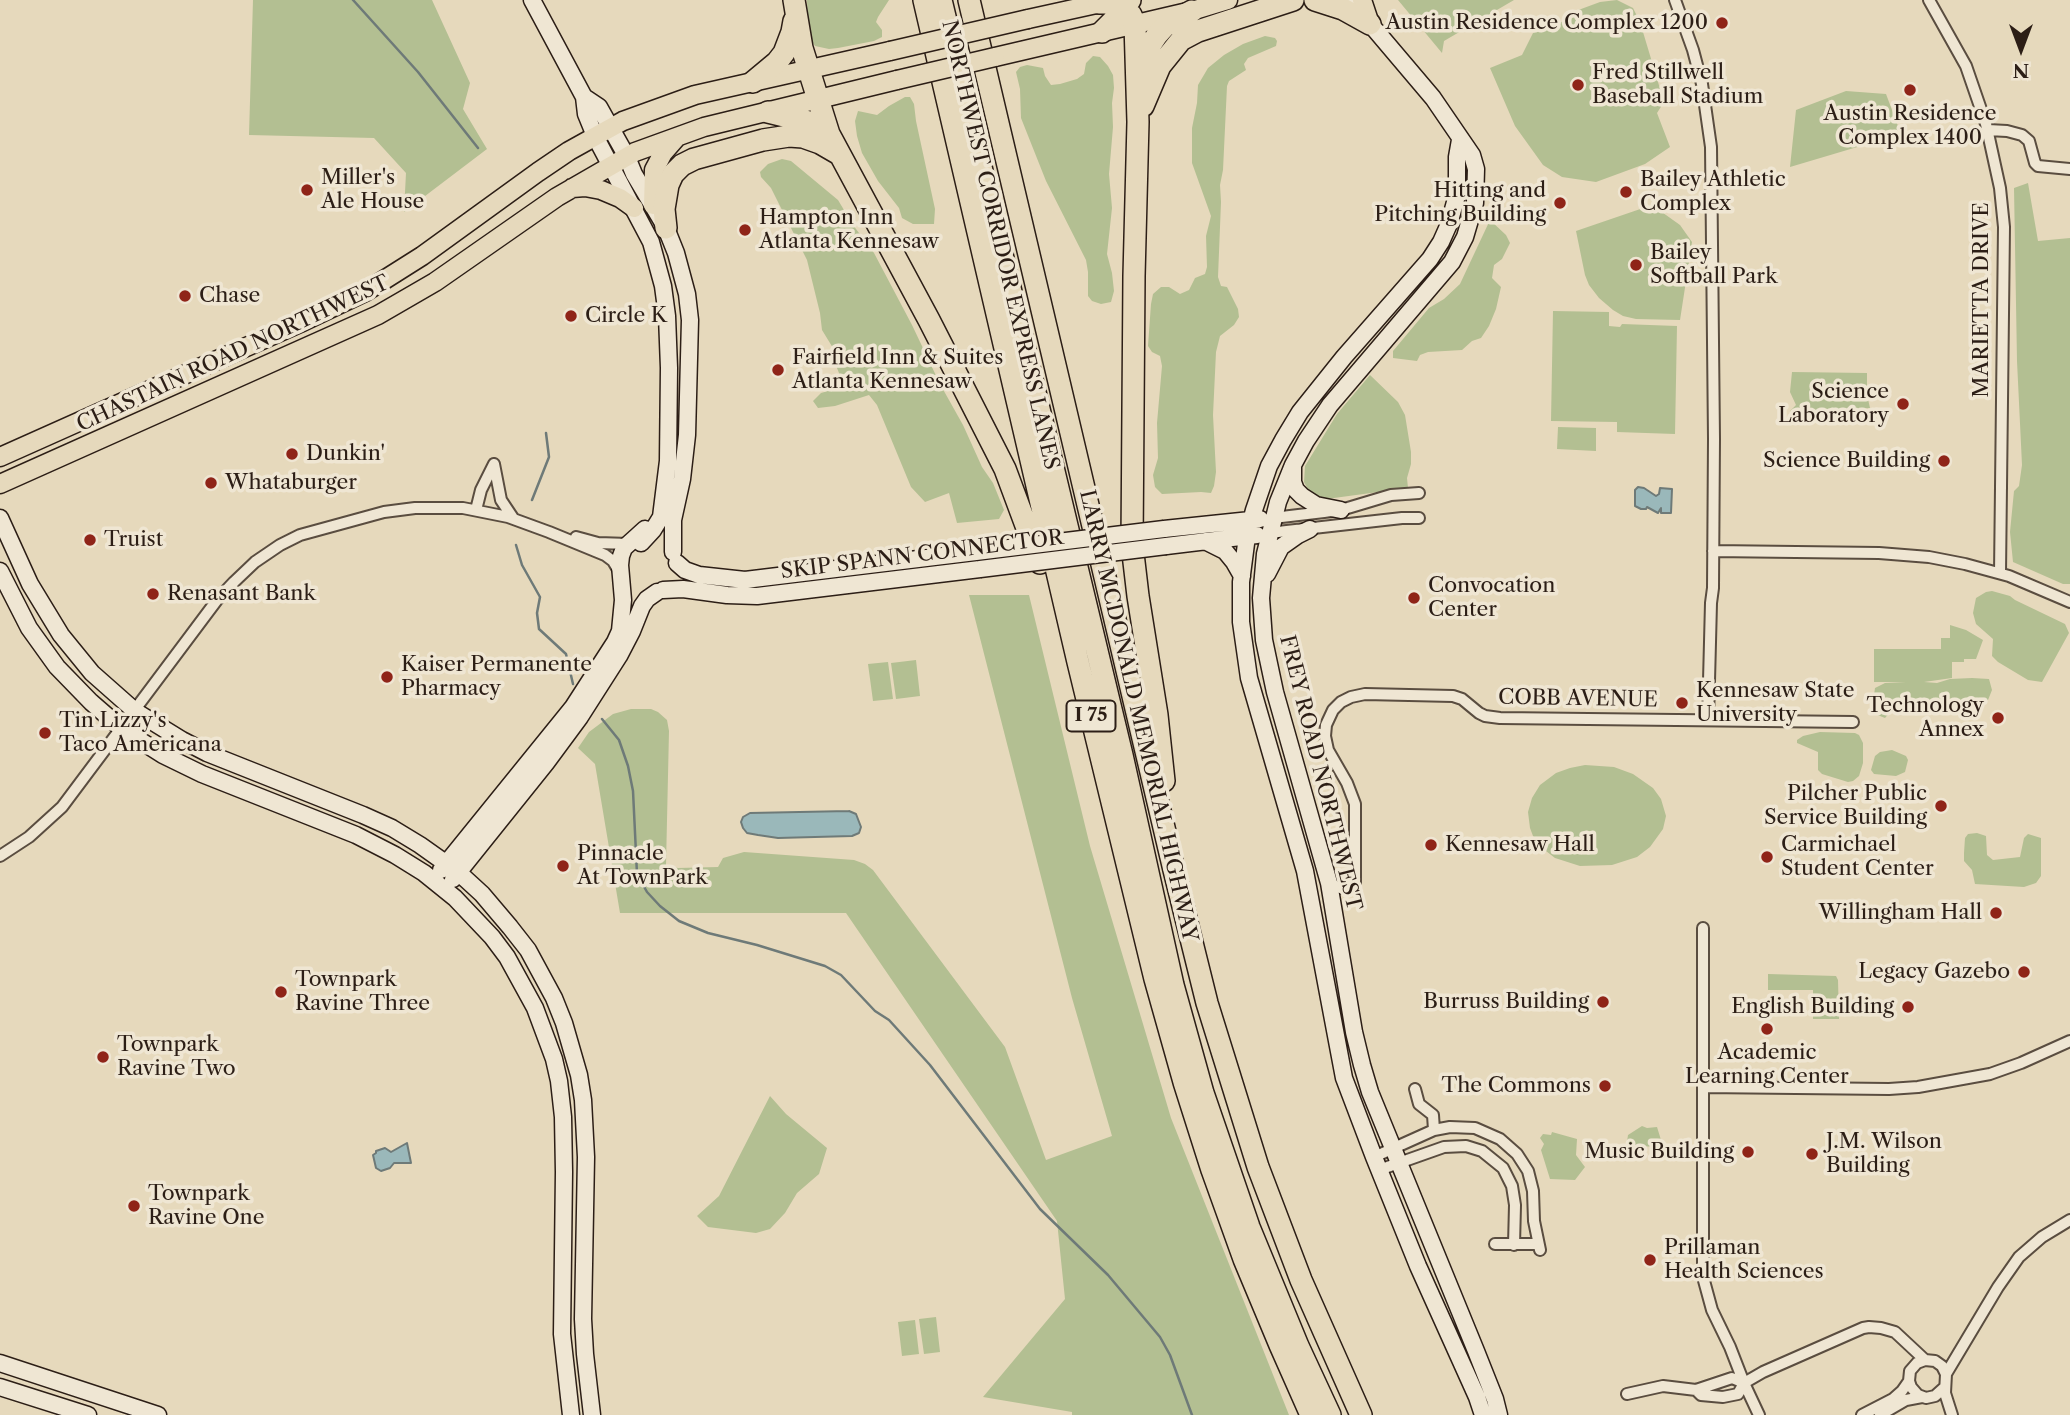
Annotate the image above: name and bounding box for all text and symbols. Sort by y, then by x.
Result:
place label: Austin Residence Complex 1200 [1386,10,1708,36]
north arrow [1986,14,2056,84]
marker: Austin Residence Complex 1200 [1714,15,1730,31]
street label: NORTHWEST CORRIDOR EXPRESS LANES [936,18,1064,472]
text: N [2013,59,2029,82]
place label: Fred Stillwell Baseball Stadium [1592,60,1763,110]
marker: Fred Stillwell Baseball Stadium [1570,77,1586,93]
marker: Austin Residence Complex 1400 [1902,82,1918,98]
place label: Austin Residence Complex 1400 [1824,101,1996,151]
place label: Miller's Ale House [321,165,424,215]
place label: Bailey Athletic Complex [1640,167,1786,217]
place label: Hitting and Pitching Building [1374,178,1546,228]
marker: Miller's Ale House [299,182,315,198]
marker: Bailey Athletic Complex [1618,184,1634,200]
marker: Hitting and Pitching Building [1552,195,1568,211]
street label: MARIETTA DRIVE [1969,202,1995,398]
place label: Hampton Inn Atlanta Kennesaw [759,205,939,255]
marker: Hampton Inn Atlanta Kennesaw [737,222,753,238]
place label: Bailey Softball Park [1650,240,1777,290]
marker: Bailey Softball Park [1628,257,1644,273]
street label: CHASTAIN ROAD NORTHWEST [73,270,393,438]
place label: Chase [199,283,260,309]
marker: Chase [177,288,193,304]
place label: Circle K [585,303,667,329]
marker: Circle K [563,308,579,324]
place label: Fairfield Inn & Suites Atlanta Kennesaw [792,345,1003,395]
marker: Fairfield Inn & Suites Atlanta Kennesaw [770,362,786,378]
place label: Science Laboratory [1778,379,1889,429]
marker: Science Laboratory [1895,396,1911,412]
place label: Dunkin' [306,441,385,467]
marker: Dunkin' [284,446,300,462]
place label: Science Building [1763,448,1930,474]
marker: Science Building [1936,453,1952,469]
place label: Whataburger [225,470,357,496]
marker: Whataburger [203,475,219,491]
street label: LARRY MCDONALD MEMORIAL HIGHWAY [1074,488,1202,944]
street label: SKIP SPANN CONNECTOR [779,525,1065,585]
place label: Truist [104,527,163,553]
marker: Truist [82,532,98,548]
place label: Convocation Center [1428,573,1555,623]
place label: Renasant Bank [167,581,316,607]
marker: Renasant Bank [145,586,161,602]
marker: Convocation Center [1406,590,1422,606]
street label: FREY ROAD NORTHWEST [1274,633,1366,913]
place label: Kaiser Permanente Pharmacy [401,652,592,702]
marker: Kaiser Permanente Pharmacy [379,669,395,685]
place label: Kennesaw State University [1696,678,1854,728]
street label: COBB AVENUE [1498,685,1658,713]
place label: Technology Annex [1866,693,1984,743]
marker: Kennesaw State University [1674,695,1690,711]
road number: I 75 [1066,701,1116,732]
place label: Tin Lizzy's Taco Americana [59,708,222,758]
marker: Technology Annex [1990,710,2006,726]
marker: Tin Lizzy's Taco Americana [37,725,53,741]
place label: Pilcher Public Service Building [1764,781,1927,831]
marker: Pilcher Public Service Building [1933,798,1949,814]
place label: Kennesaw Hall [1445,832,1595,858]
place label: Carmichael Student Center [1781,832,1934,882]
marker: Kennesaw Hall [1423,837,1439,853]
place label: Pinnacle At TownPark [577,841,707,891]
marker: Carmichael Student Center [1759,849,1775,865]
marker: Pinnacle At TownPark [555,858,571,874]
place label: Willingham Hall [1819,900,1982,926]
marker: Willingham Hall [1988,905,2004,921]
place label: Legacy Gazebo [1858,959,2010,985]
marker: Legacy Gazebo [2016,964,2032,980]
place label: Townpark Ravine Three [295,967,430,1017]
marker: Townpark Ravine Three [273,984,289,1000]
place label: Burruss Building [1423,989,1589,1015]
marker: Burruss Building [1595,994,1611,1010]
place label: English Building [1731,994,1894,1020]
marker: English Building [1900,999,1916,1015]
marker: Academic Learning Center [1759,1021,1775,1037]
place label: Townpark Ravine Two [117,1032,236,1082]
place label: Academic Learning Center [1685,1040,1849,1090]
marker: Townpark Ravine Two [95,1049,111,1065]
place label: The Commons [1441,1073,1591,1099]
marker: The Commons [1597,1078,1613,1094]
place label: J.M. Wilson Building [1826,1129,1942,1179]
place label: Music Building [1584,1139,1734,1165]
marker: Music Building [1740,1144,1756,1160]
marker: J.M. Wilson Building [1804,1146,1820,1162]
place label: Townpark Ravine One [148,1181,264,1231]
marker: Townpark Ravine One [126,1198,142,1214]
place label: Prillaman Health Sciences [1664,1235,1824,1285]
marker: Prillaman Health Sciences [1642,1252,1658,1268]

